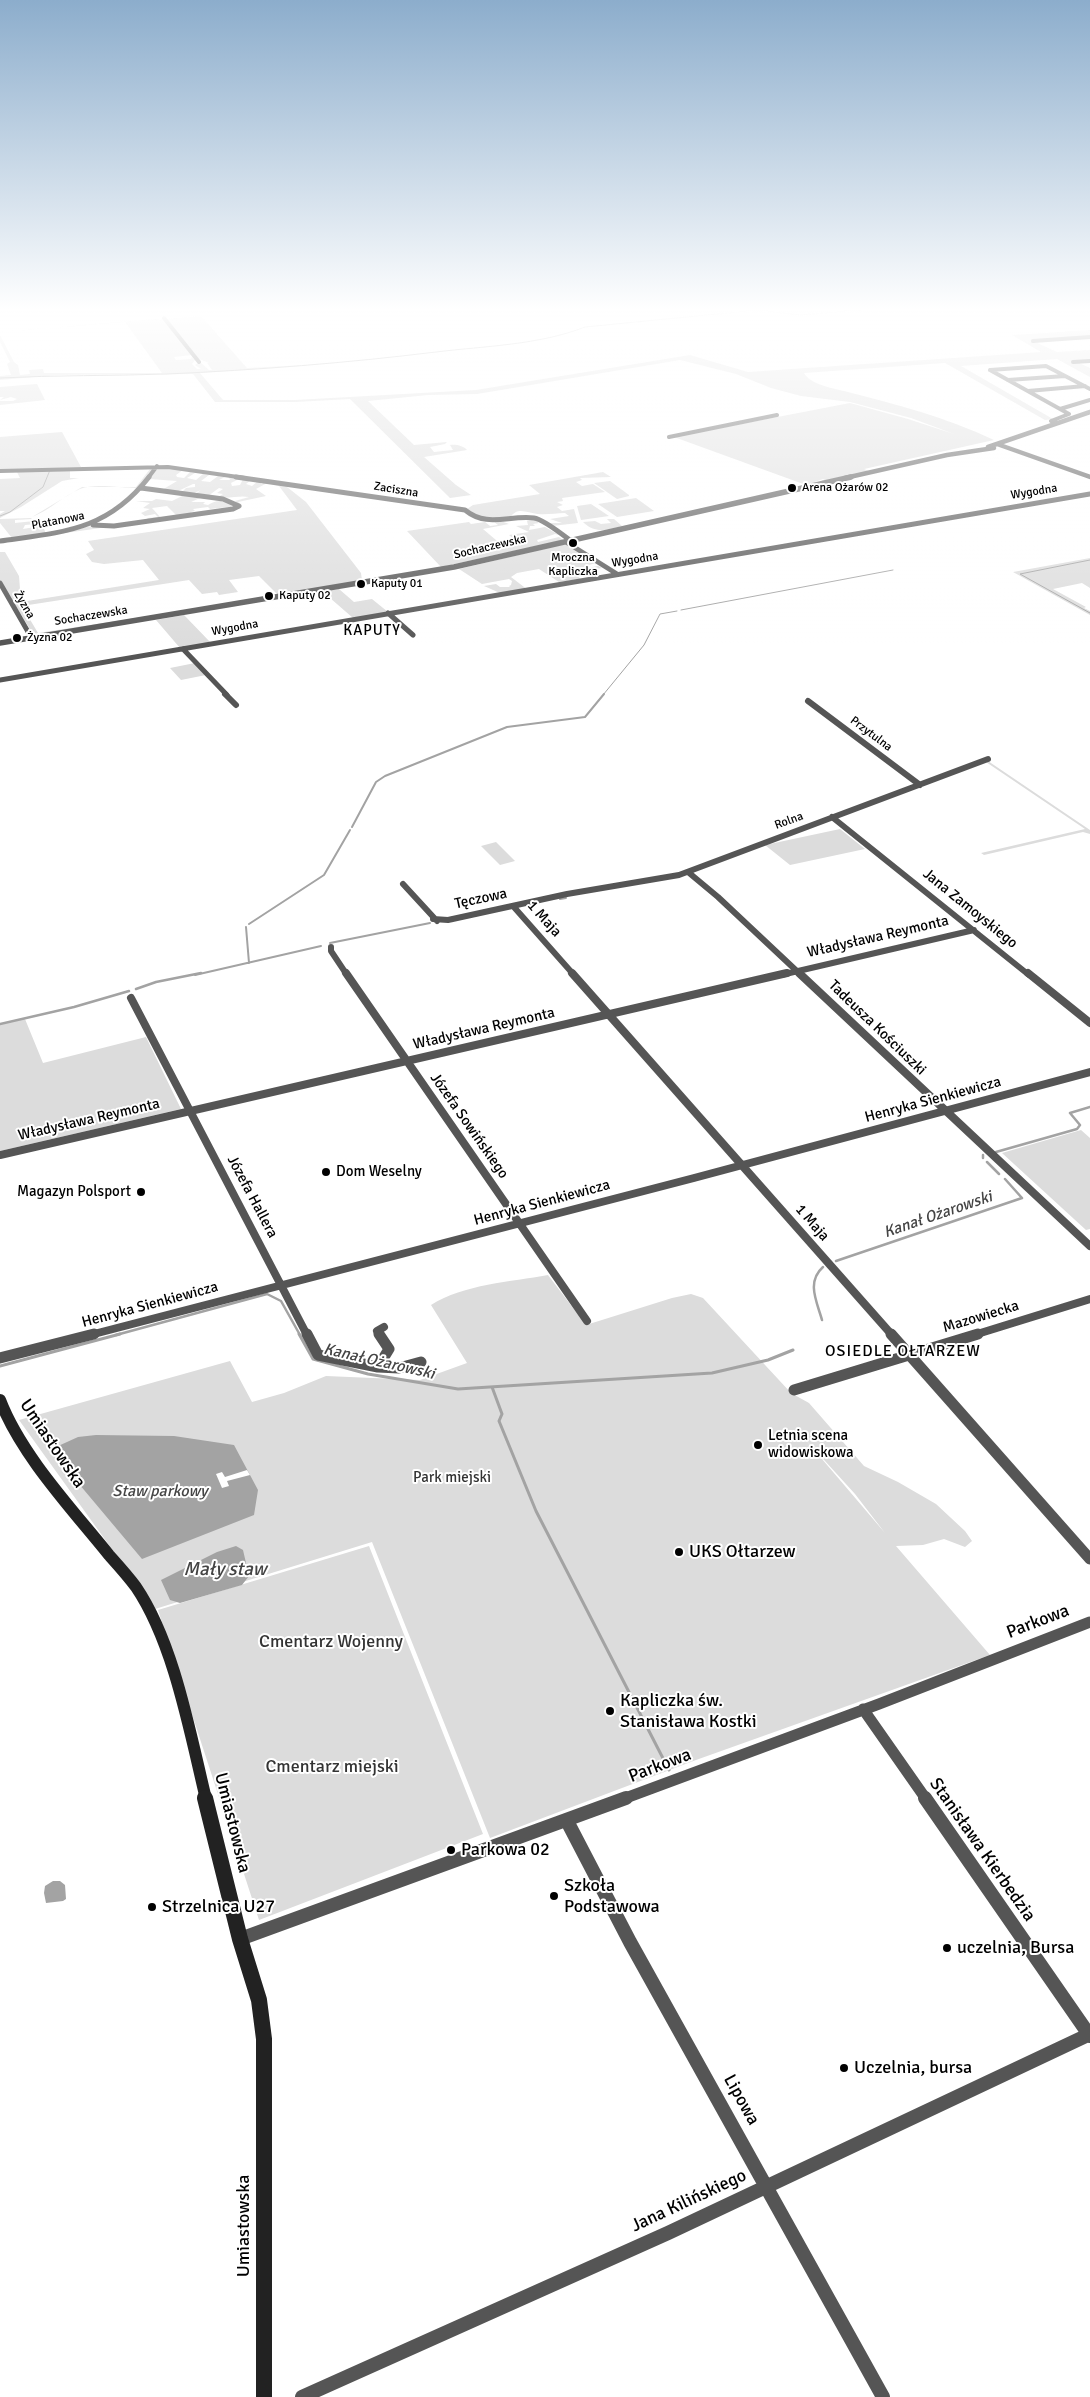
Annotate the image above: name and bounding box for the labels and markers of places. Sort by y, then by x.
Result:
place label: Arena Ożarów 02 [802,481,889,495]
marker: Arena Ożarów 02 [786,482,798,494]
marker: Mroczna Kapliczka [567,537,579,549]
place label: Mroczna Kapliczka [548,551,598,579]
place label: Kaputy 01 [371,577,423,591]
marker: Kaputy 01 [355,578,367,590]
place label: Kaputy 02 [279,589,331,603]
marker: Kaputy 02 [263,590,275,602]
place label: Żyzna 02 [27,631,73,645]
marker: Żyzna 02 [11,632,23,644]
place label: Dom Weselny [336,1163,422,1181]
marker: Dom Weselny [320,1166,332,1178]
place label: Magazyn Polsport [17,1183,131,1201]
marker: Magazyn Polsport [135,1186,147,1198]
place label: Letnia scena widowiskowa [768,1427,854,1462]
marker: Letnia scena widowiskowa [752,1439,764,1451]
place label: UKS Ołtarzew [689,1541,795,1563]
marker: UKS Ołtarzew [673,1546,685,1558]
place label: Kapliczka św. Stanisława Kostki [620,1690,757,1732]
marker: Kapliczka św. Stanisława Kostki [604,1705,616,1717]
place label: Parkowa 02 [461,1839,550,1861]
marker: Parkowa 02 [445,1844,457,1856]
place label: Szkoła Podstawowa [564,1875,660,1918]
marker: Szkoła Podstawowa [548,1890,560,1902]
place label: Strzelnica U27 [162,1896,275,1918]
marker: Strzelnica U27 [146,1901,158,1913]
place label: uczelnia, Bursa [957,1937,1074,1959]
marker: uczelnia, Bursa [941,1942,953,1954]
place label: Uczelnia, bursa [854,2057,972,2079]
marker: Uczelnia, bursa [838,2062,850,2074]

